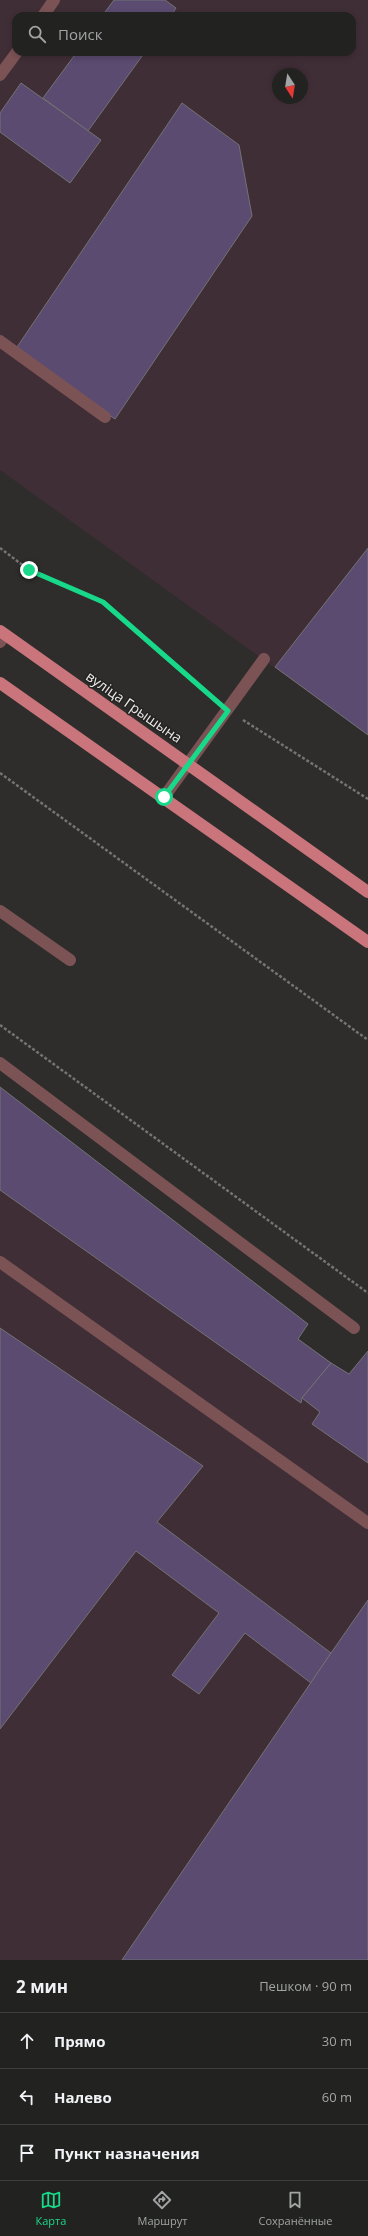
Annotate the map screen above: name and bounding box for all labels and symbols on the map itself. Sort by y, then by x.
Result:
north arrow [272,68,308,104]
route end [20,561,38,579]
street label: вуліца Грышына [82,666,186,747]
route start [155,788,173,806]

